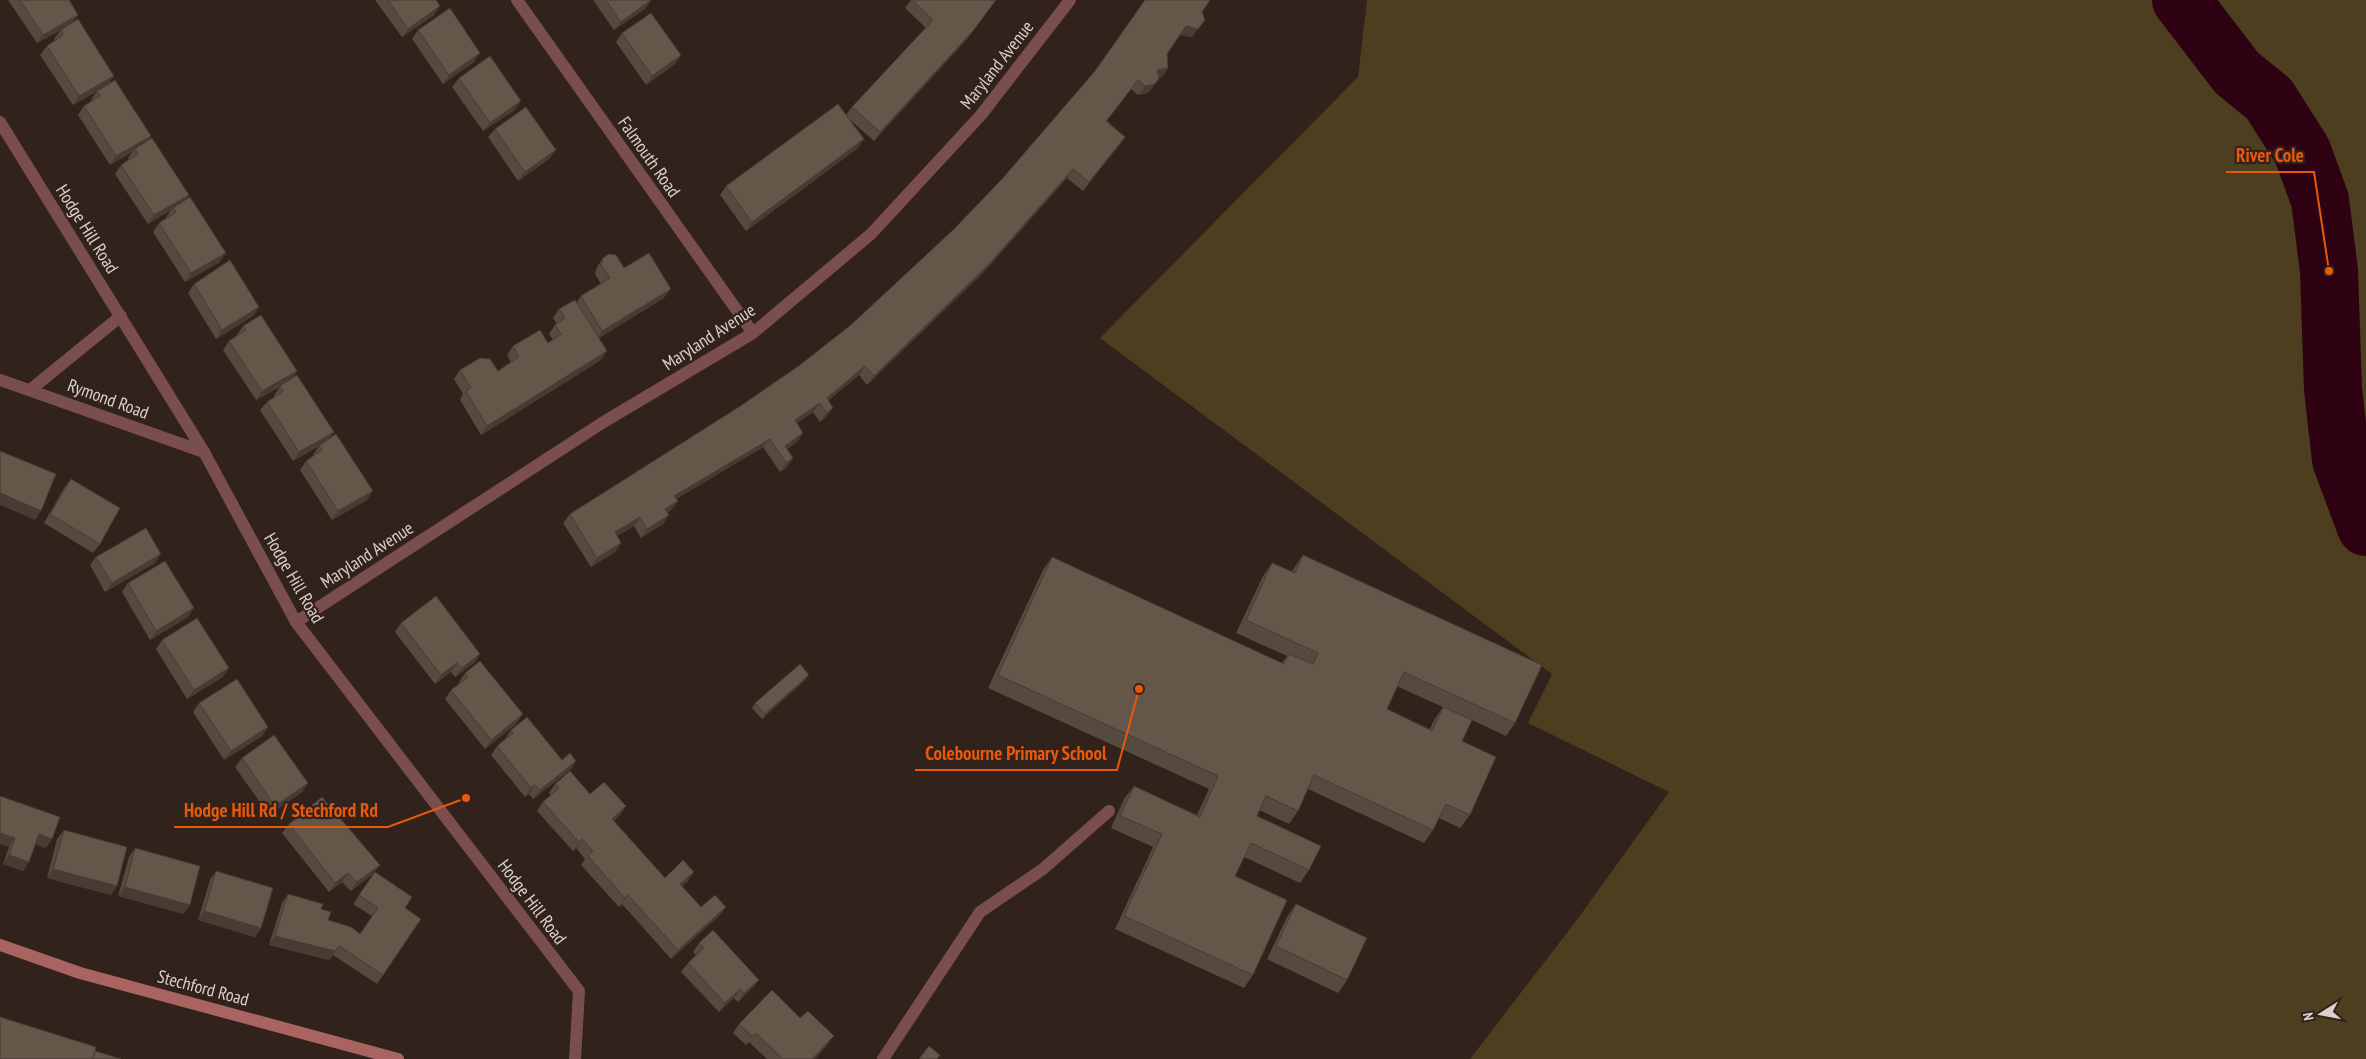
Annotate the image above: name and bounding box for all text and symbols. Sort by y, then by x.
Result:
street label: Maryland Avenue [955,16,1038,114]
street label: Falmouth Road [613,112,686,202]
callout: River Cole [2226,138,2314,172]
text: River Cole [2236,143,2304,167]
street label: Hodge Hill Road [51,180,124,278]
street label: Maryland Avenue [658,298,760,375]
street label: Rymond Road [64,373,152,424]
street label: Maryland Avenue [316,516,418,593]
street label: Hodge Hill Road [259,528,330,627]
callout: Colebourne Primary School [915,736,1117,770]
text: Colebourne Primary School [925,741,1107,765]
callout: Hodge Hill Rd / Stechford Rd [174,793,388,827]
text: Hodge Hill Rd / Stechford Rd [184,798,378,822]
street label: Hodge Hill Road [493,855,572,949]
street label: Stechford Road [155,964,251,1011]
north arrow [2296,989,2346,1039]
text: N [2299,1011,2318,1022]

